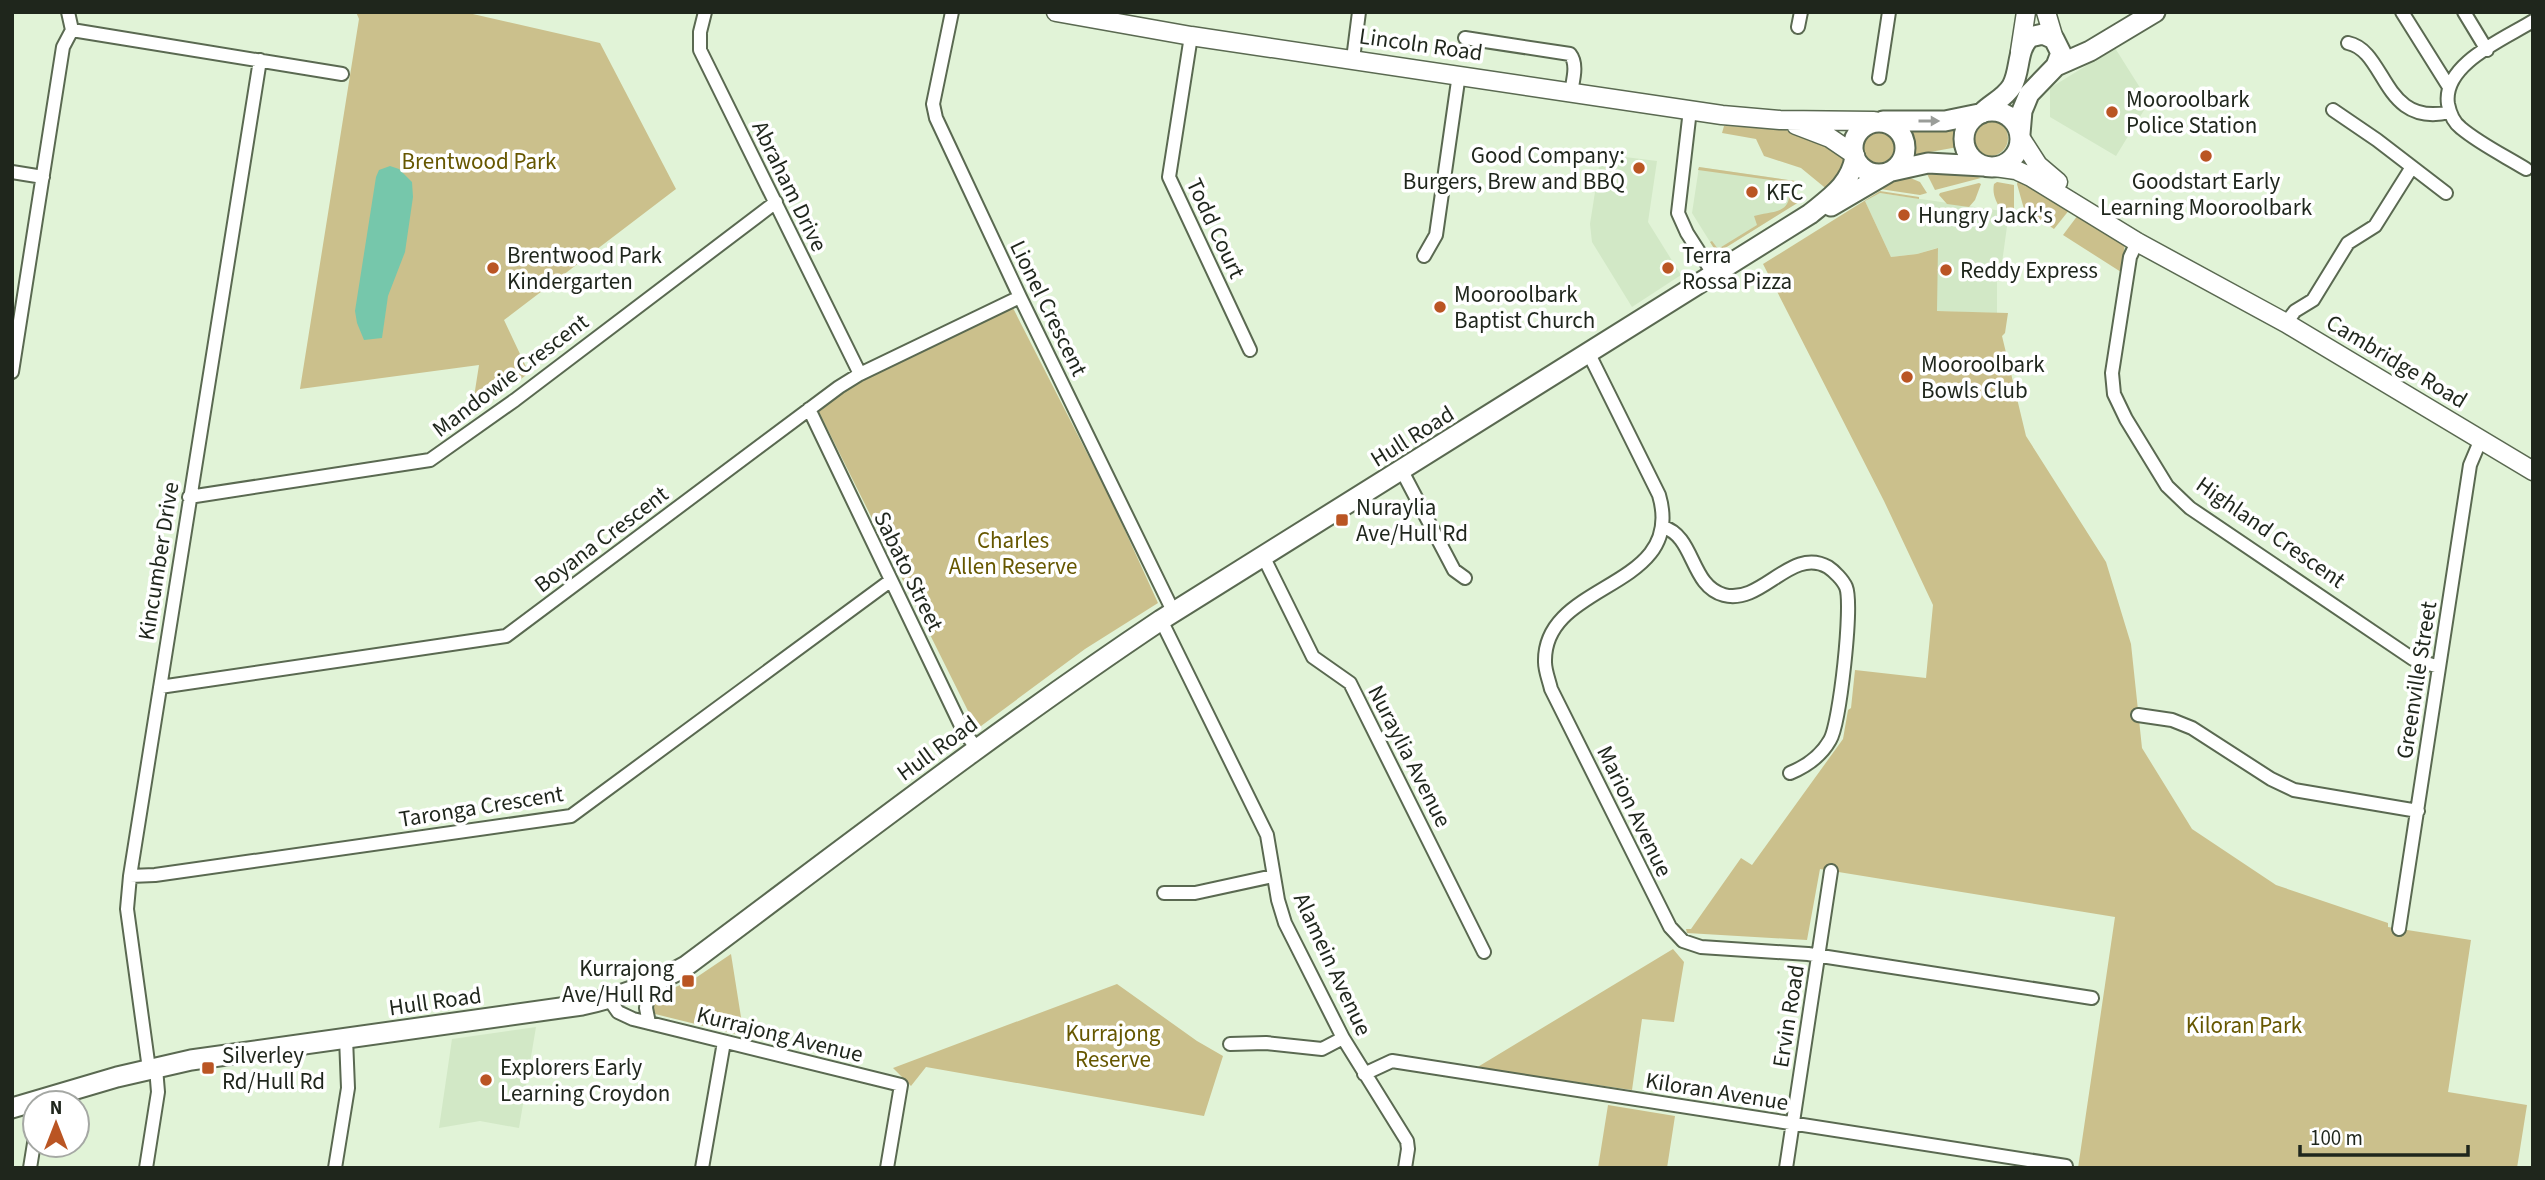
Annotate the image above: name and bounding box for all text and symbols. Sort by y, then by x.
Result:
street label: Lincoln Road [1357,20,1485,69]
place label: Mooroolbark Police Station [2126,83,2257,142]
marker: Mooroolbark Police Station [2104,104,2120,120]
street label: Abraham Drive [744,115,835,257]
one-way arrow [1918,115,1940,127]
place label: Good Company: Burgers, Brew and BBQ [1403,139,1625,198]
park label: Brentwood Park [402,145,557,178]
marker: Goodstart Early Learning Mooroolbark [2198,148,2214,164]
marker: Good Company: Burgers, Brew and BBQ [1631,160,1647,176]
place label: Goodstart Early Learning Mooroolbark [2100,165,2313,224]
street label: Todd Court [1178,173,1253,284]
place label: KFC [1766,176,1804,209]
marker: KFC [1744,184,1760,200]
place label: Hungry Jack's [1918,199,2053,232]
marker: Hungry Jack's [1896,207,1912,223]
street label: Lionel Crescent [1001,235,1096,382]
place label: Brentwood Park Kindergarten [507,239,662,298]
place label: Terra Rossa Pizza [1682,239,1792,298]
place label: Reddy Express [1960,254,2098,287]
marker: Brentwood Park Kindergarten [485,260,501,276]
marker: Terra Rossa Pizza [1660,260,1676,276]
marker: Reddy Express [1938,262,1954,278]
place label: Mooroolbark Baptist Church [1454,278,1595,337]
marker: Mooroolbark Baptist Church [1432,299,1448,315]
street label: Mandowie Crescent [425,306,595,445]
street label: Cambridge Road [2320,306,2474,417]
place label: Mooroolbark Bowls Club [1921,348,2045,407]
marker: Mooroolbark Bowls Club [1899,369,1915,385]
street label: Hull Road [1364,398,1461,475]
street label: Highland Crescent [2189,468,2352,596]
street label: Boyana Crescent [527,478,675,601]
street label: Kincumber Drive [130,479,187,643]
place label: Nuraylia Ave/Hull Rd [1356,491,1468,550]
street label: Sabato Street [865,506,952,637]
marker: Nuraylia Ave/Hull Rd [1334,512,1350,528]
park label: Charles Allen Reserve [949,524,1077,583]
street label: Greenville Street [2388,599,2445,761]
street label: Nuraylia Avenue [1359,679,1460,833]
street label: Hull Road [890,708,985,789]
street label: Marion Avenue [1588,740,1681,882]
street label: Taronga Crescent [396,777,566,836]
street label: Alamein Avenue [1285,887,1380,1041]
place label: Kurrajong Ave/Hull Rd [562,952,674,1011]
street label: Ervin Road [1764,962,1813,1070]
marker: Kurrajong Ave/Hull Rd [680,973,696,989]
street label: Hull Road [387,979,484,1024]
street label: Kurrajong Avenue [693,998,867,1071]
park label: Kiloran Park [2186,1009,2303,1042]
park label: Kurrajong Reserve [1066,1017,1161,1076]
place label: Silverley Rd/Hull Rd [222,1039,325,1098]
place label: Explorers Early Learning Croydon [500,1051,670,1110]
marker: Silverley Rd/Hull Rd [200,1060,216,1076]
street label: Kiloran Avenue [1643,1064,1791,1119]
marker: Explorers Early Learning Croydon [478,1072,494,1088]
north arrow [21,1089,91,1159]
text: N [50,1095,62,1122]
scale bar [2300,1114,2468,1158]
text: 100 m [2310,1123,2363,1153]

